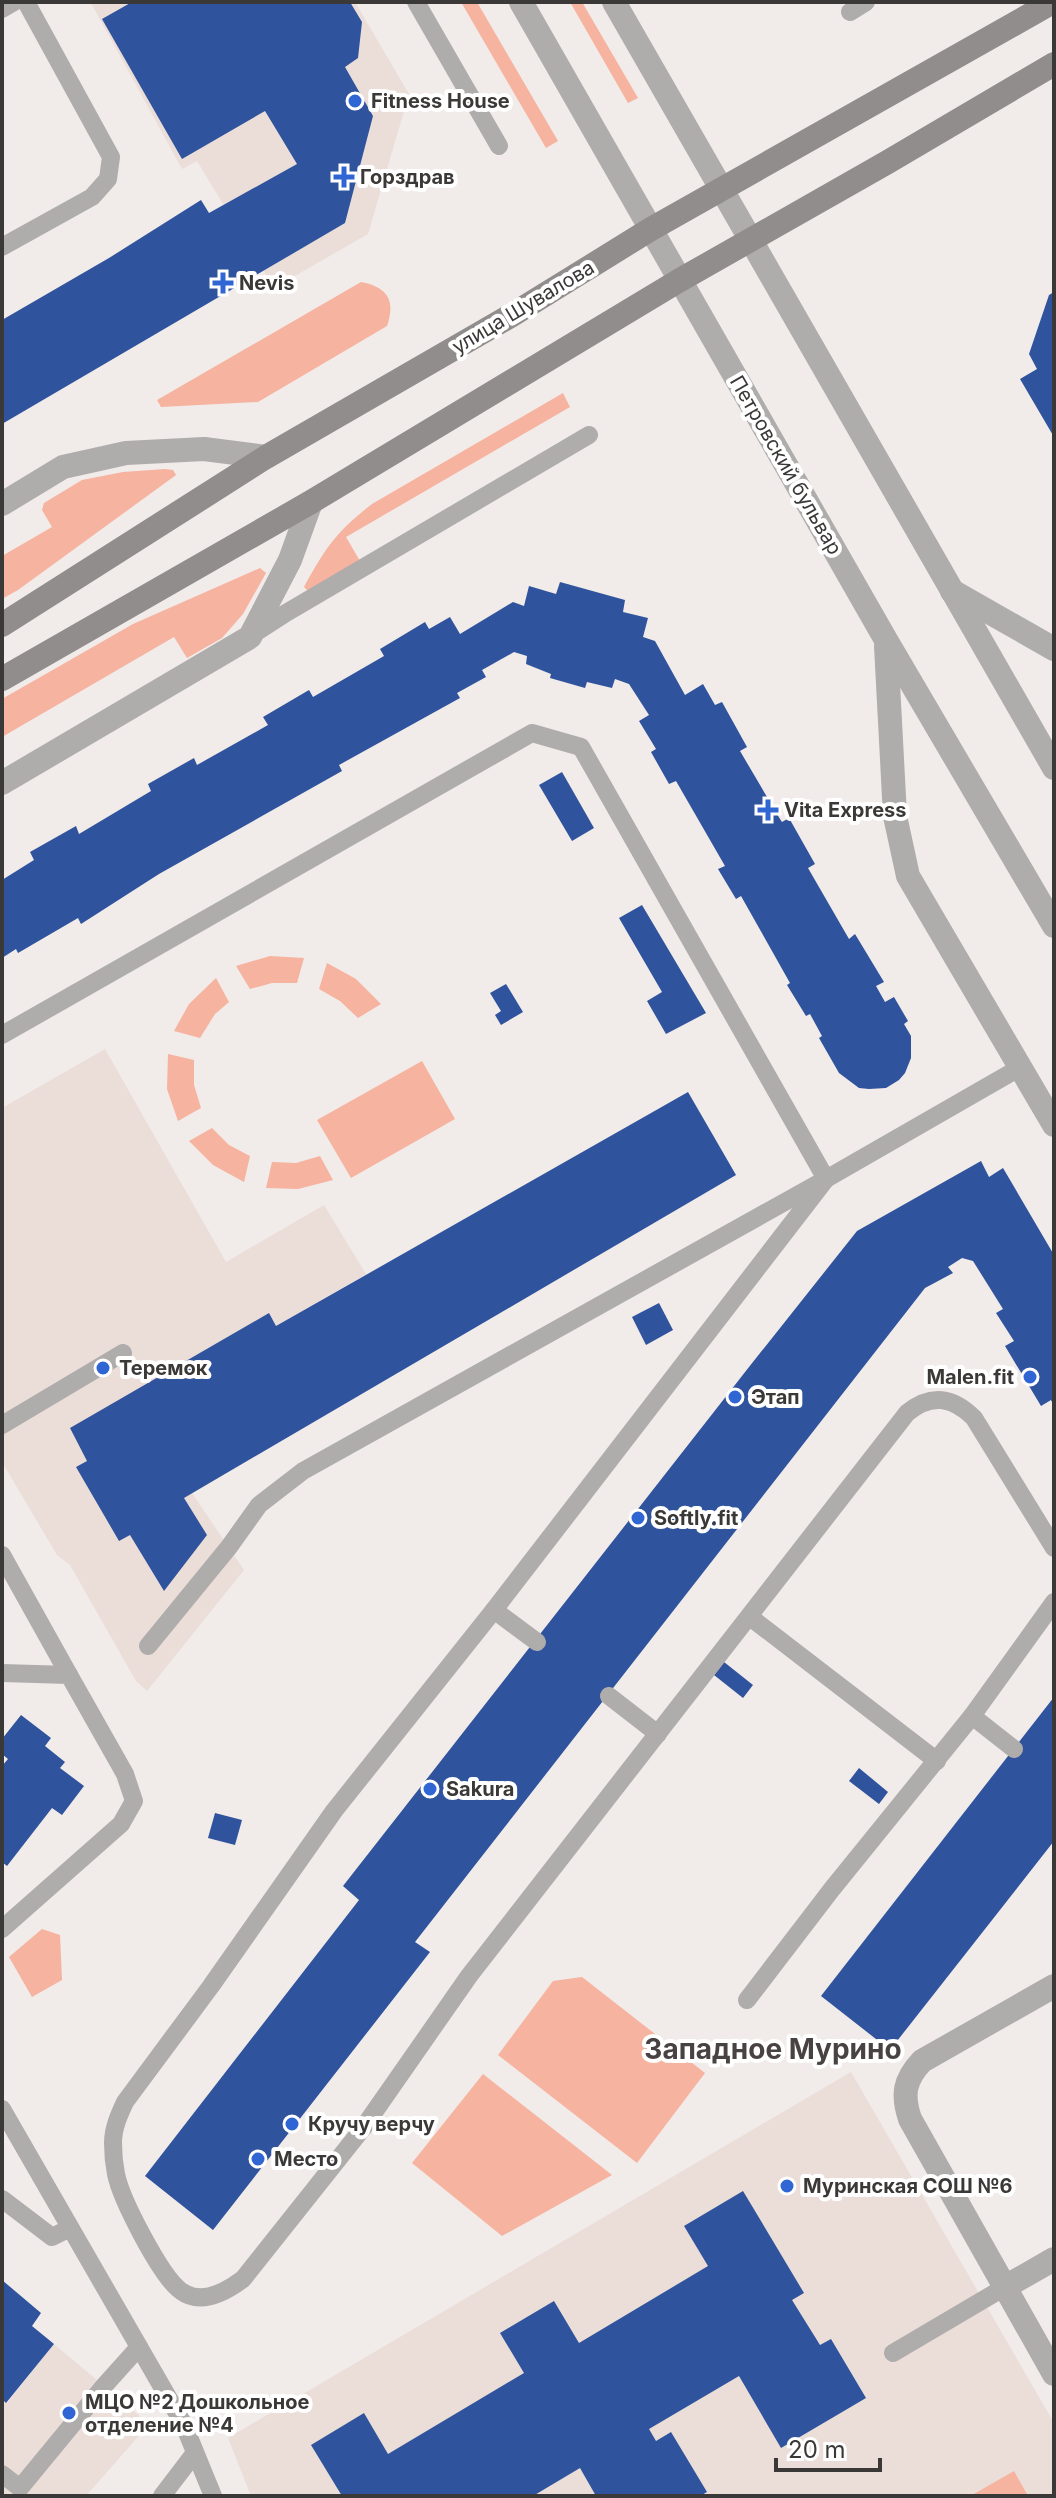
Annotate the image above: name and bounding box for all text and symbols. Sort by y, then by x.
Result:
place label: Fitness House [371,89,510,113]
marker: Fitness House [346,92,364,110]
place label: Горздрав [360,165,455,189]
marker: Горздрав [335,168,353,186]
street label: улица Шувалова [448,255,598,359]
place label: Nevis [239,271,294,295]
marker: Nevis [214,274,232,292]
street label: Петровский бульвар [725,371,847,559]
place label: Vita Express [784,798,906,822]
marker: Vita Express [759,801,777,819]
place label: Теремок [119,1356,208,1380]
marker: Теремок [94,1359,112,1377]
place label: Malen.fit [926,1365,1014,1389]
marker: Malen.fit [1021,1368,1039,1386]
place label: Этап [751,1385,800,1409]
marker: Этап [726,1388,744,1406]
place label: Softly.fit [654,1506,738,1530]
marker: Softly.fit [629,1509,647,1527]
place label: Sakura [446,1777,514,1801]
marker: Sakura [421,1780,439,1798]
district label: Западное Мурино [644,2032,902,2066]
place label: Кручу верчу [308,2112,435,2136]
marker: Кручу верчу [283,2115,301,2133]
place label: Место [274,2147,338,2171]
marker: Место [249,2150,267,2168]
place label: Муринская СОШ №6 [803,2174,1012,2198]
marker: Муринская СОШ №6 [778,2177,796,2195]
place label: МЦО №2 Дошкольное отделение №4 [85,2390,309,2437]
marker: МЦО №2 Дошкольное отделение №4 [60,2404,78,2422]
scale bar [776,2422,880,2472]
text: 20 m [788,2435,846,2464]

